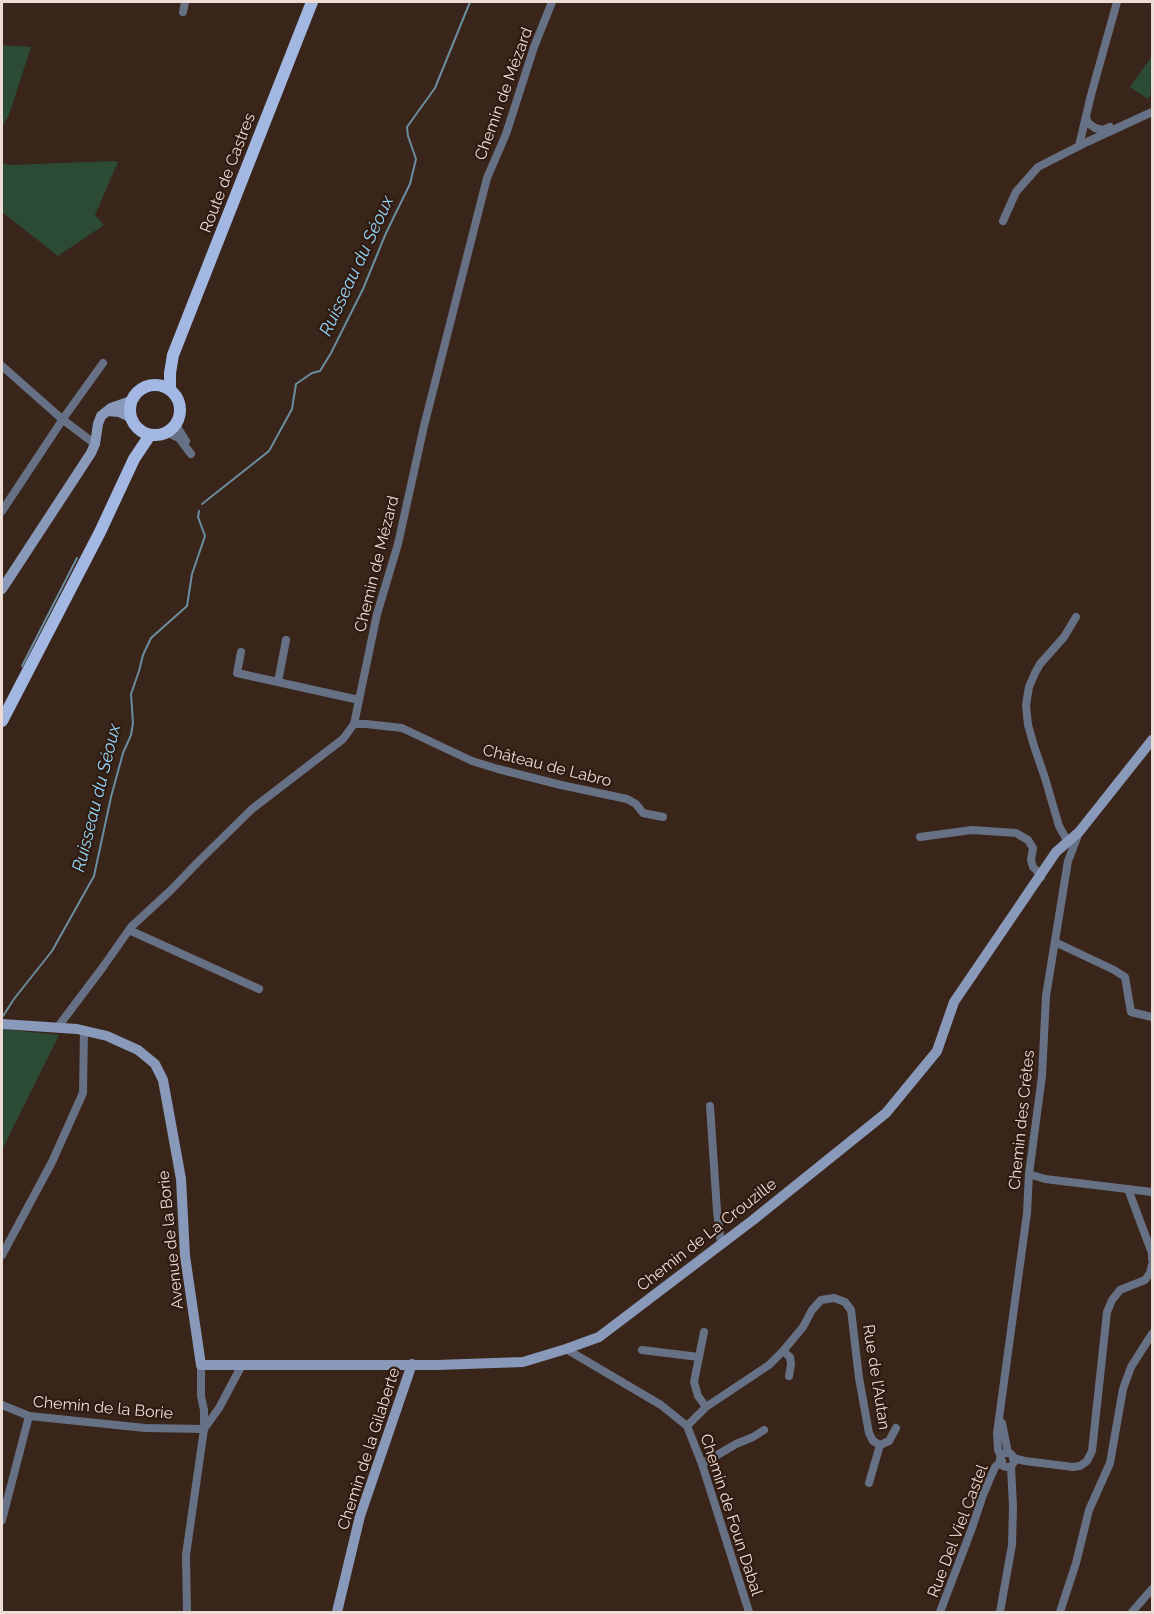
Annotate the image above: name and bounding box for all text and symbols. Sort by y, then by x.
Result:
street label: Chemin de Mézard [471,25,537,163]
street label: Route de Castres [196,110,260,236]
water label: Ruisseau du Séoux [315,193,399,339]
street label: Chemin de Mézard [351,494,403,634]
water label: Ruisseau du Séoux [68,722,126,874]
street label: Château de Labro [481,741,613,791]
street label: Chemin des Crêtes [1005,1049,1039,1191]
street label: Avenue de la Borie [154,1170,188,1310]
street label: Chemin de La Crouzille [633,1175,781,1295]
street label: Rue de l'Autan [858,1323,894,1431]
street label: Chemin de la Gilaberte [334,1365,404,1533]
street label: Chemin de la Borie [32,1392,174,1424]
street label: Chemin de Foun Dabal [696,1432,766,1598]
street label: Rue Del Viel Castel [924,1462,992,1600]

